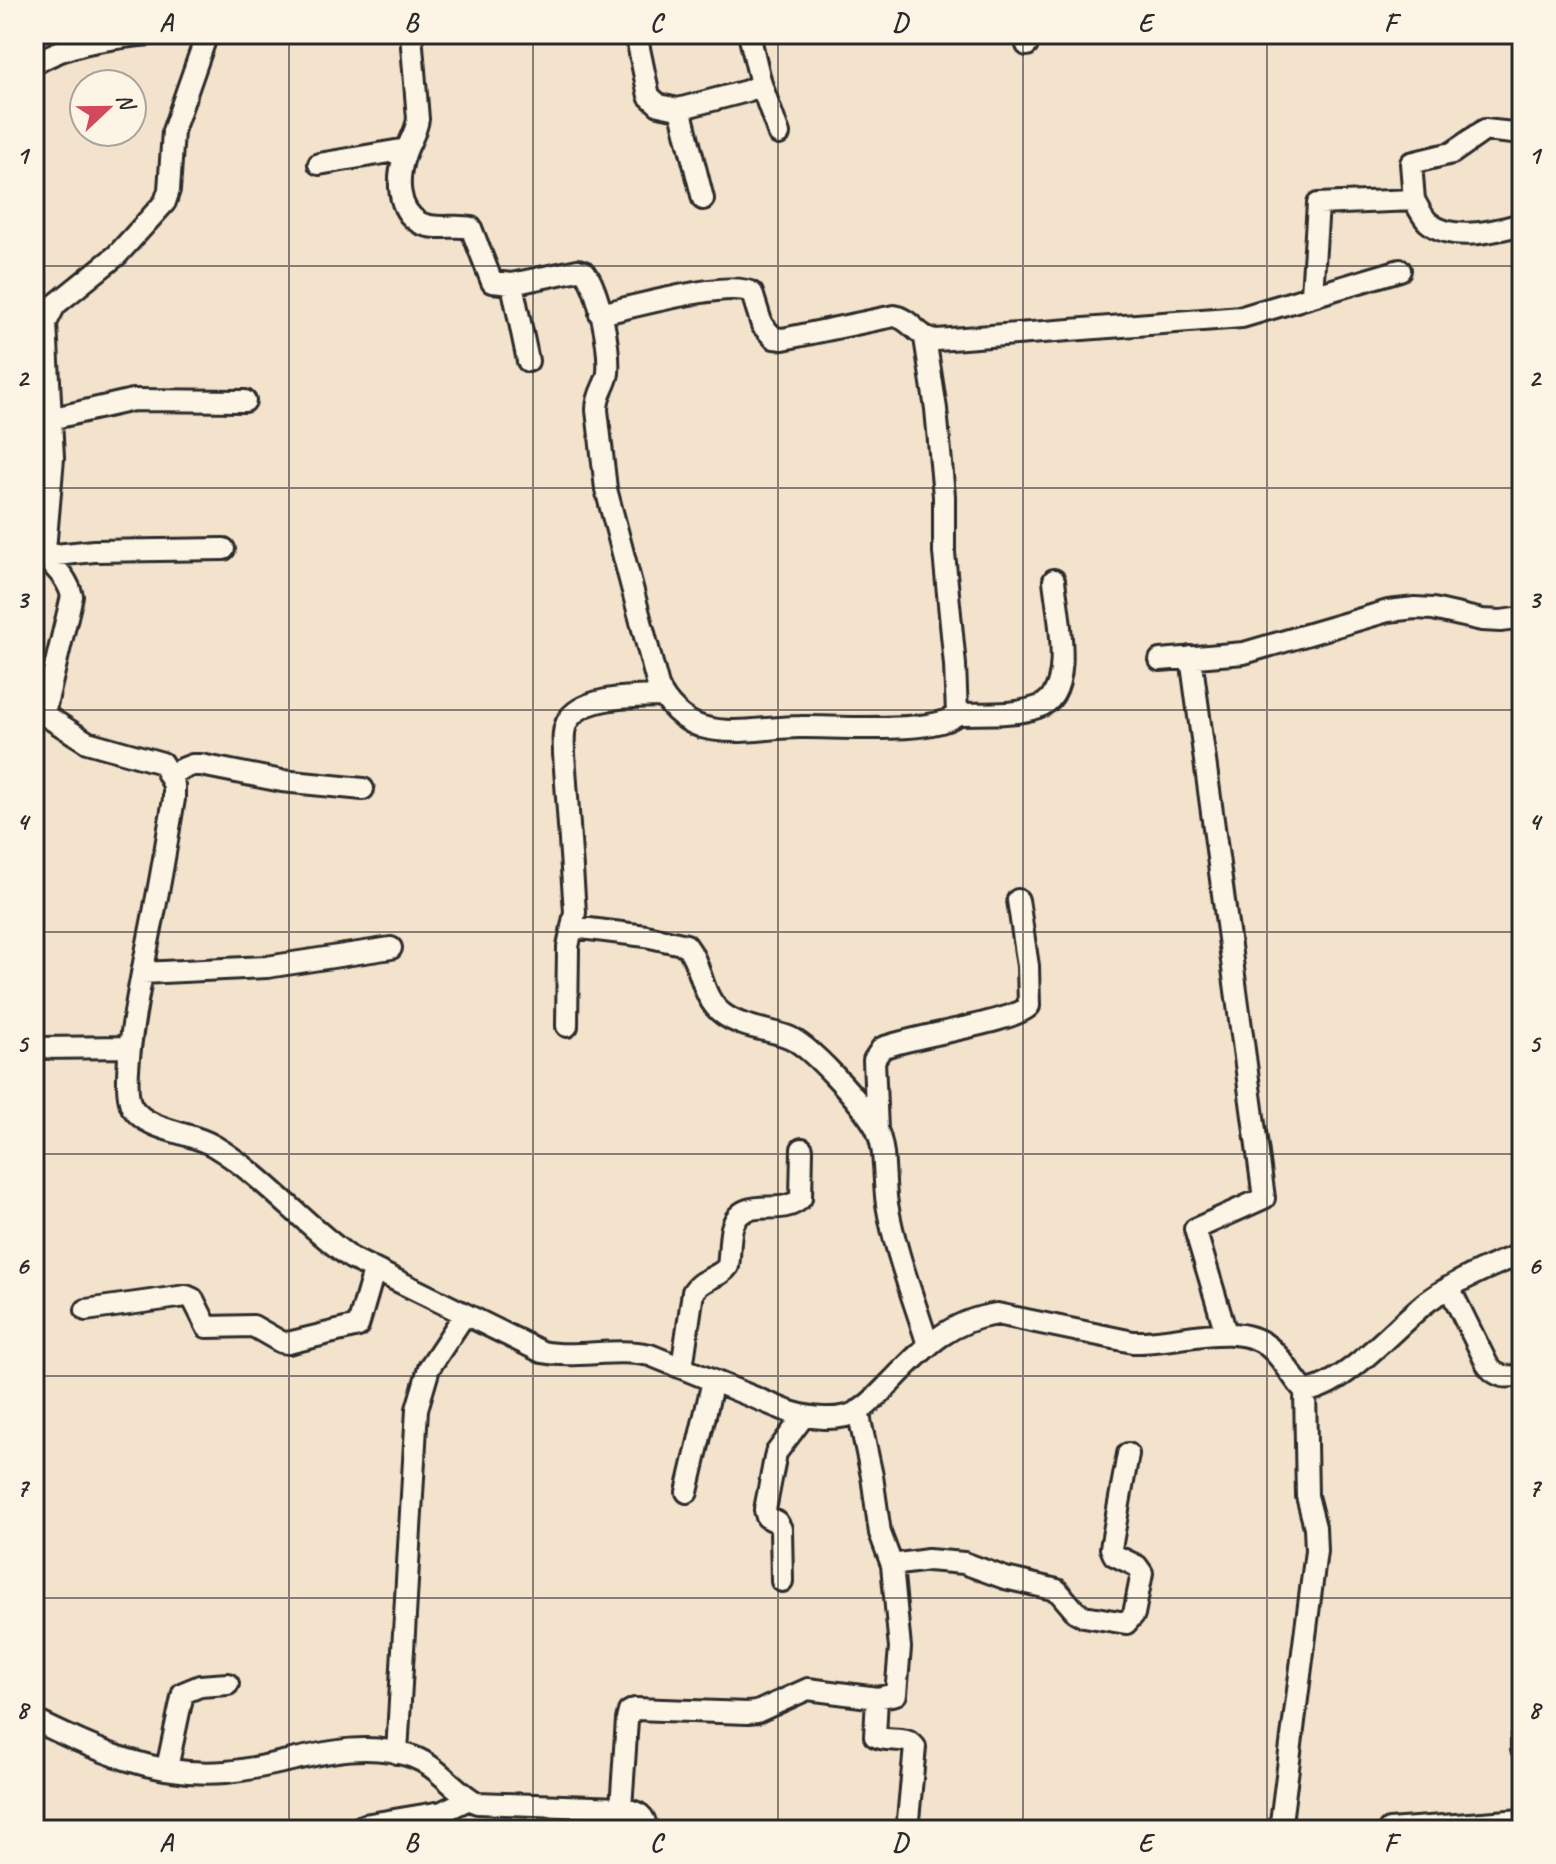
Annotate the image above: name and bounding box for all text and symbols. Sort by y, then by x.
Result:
text: A [159,6,174,39]
text: B [404,6,420,39]
text: C [650,6,666,39]
text: D [892,6,910,39]
text: E [1138,6,1156,39]
text: F [1384,6,1402,39]
north arrow [68,68,148,148]
text: N [110,89,142,116]
text: 1 [16,139,31,172]
text: 1 [1528,139,1543,172]
text: 2 [16,361,30,394]
text: 2 [1528,361,1542,394]
text: 3 [16,583,30,616]
text: 3 [1528,583,1542,616]
text: 4 [16,805,31,838]
text: 4 [1528,805,1543,838]
text: 5 [16,1027,30,1060]
text: 5 [1528,1027,1542,1060]
text: 6 [16,1249,30,1282]
text: 6 [1528,1249,1542,1282]
text: 7 [16,1471,30,1504]
text: 7 [1528,1471,1542,1504]
text: 8 [16,1693,31,1726]
text: 8 [1528,1693,1543,1726]
text: A [159,1826,174,1859]
text: B [404,1826,420,1859]
text: C [650,1826,666,1859]
text: D [892,1826,910,1859]
text: E [1138,1826,1156,1859]
text: F [1384,1826,1402,1859]

